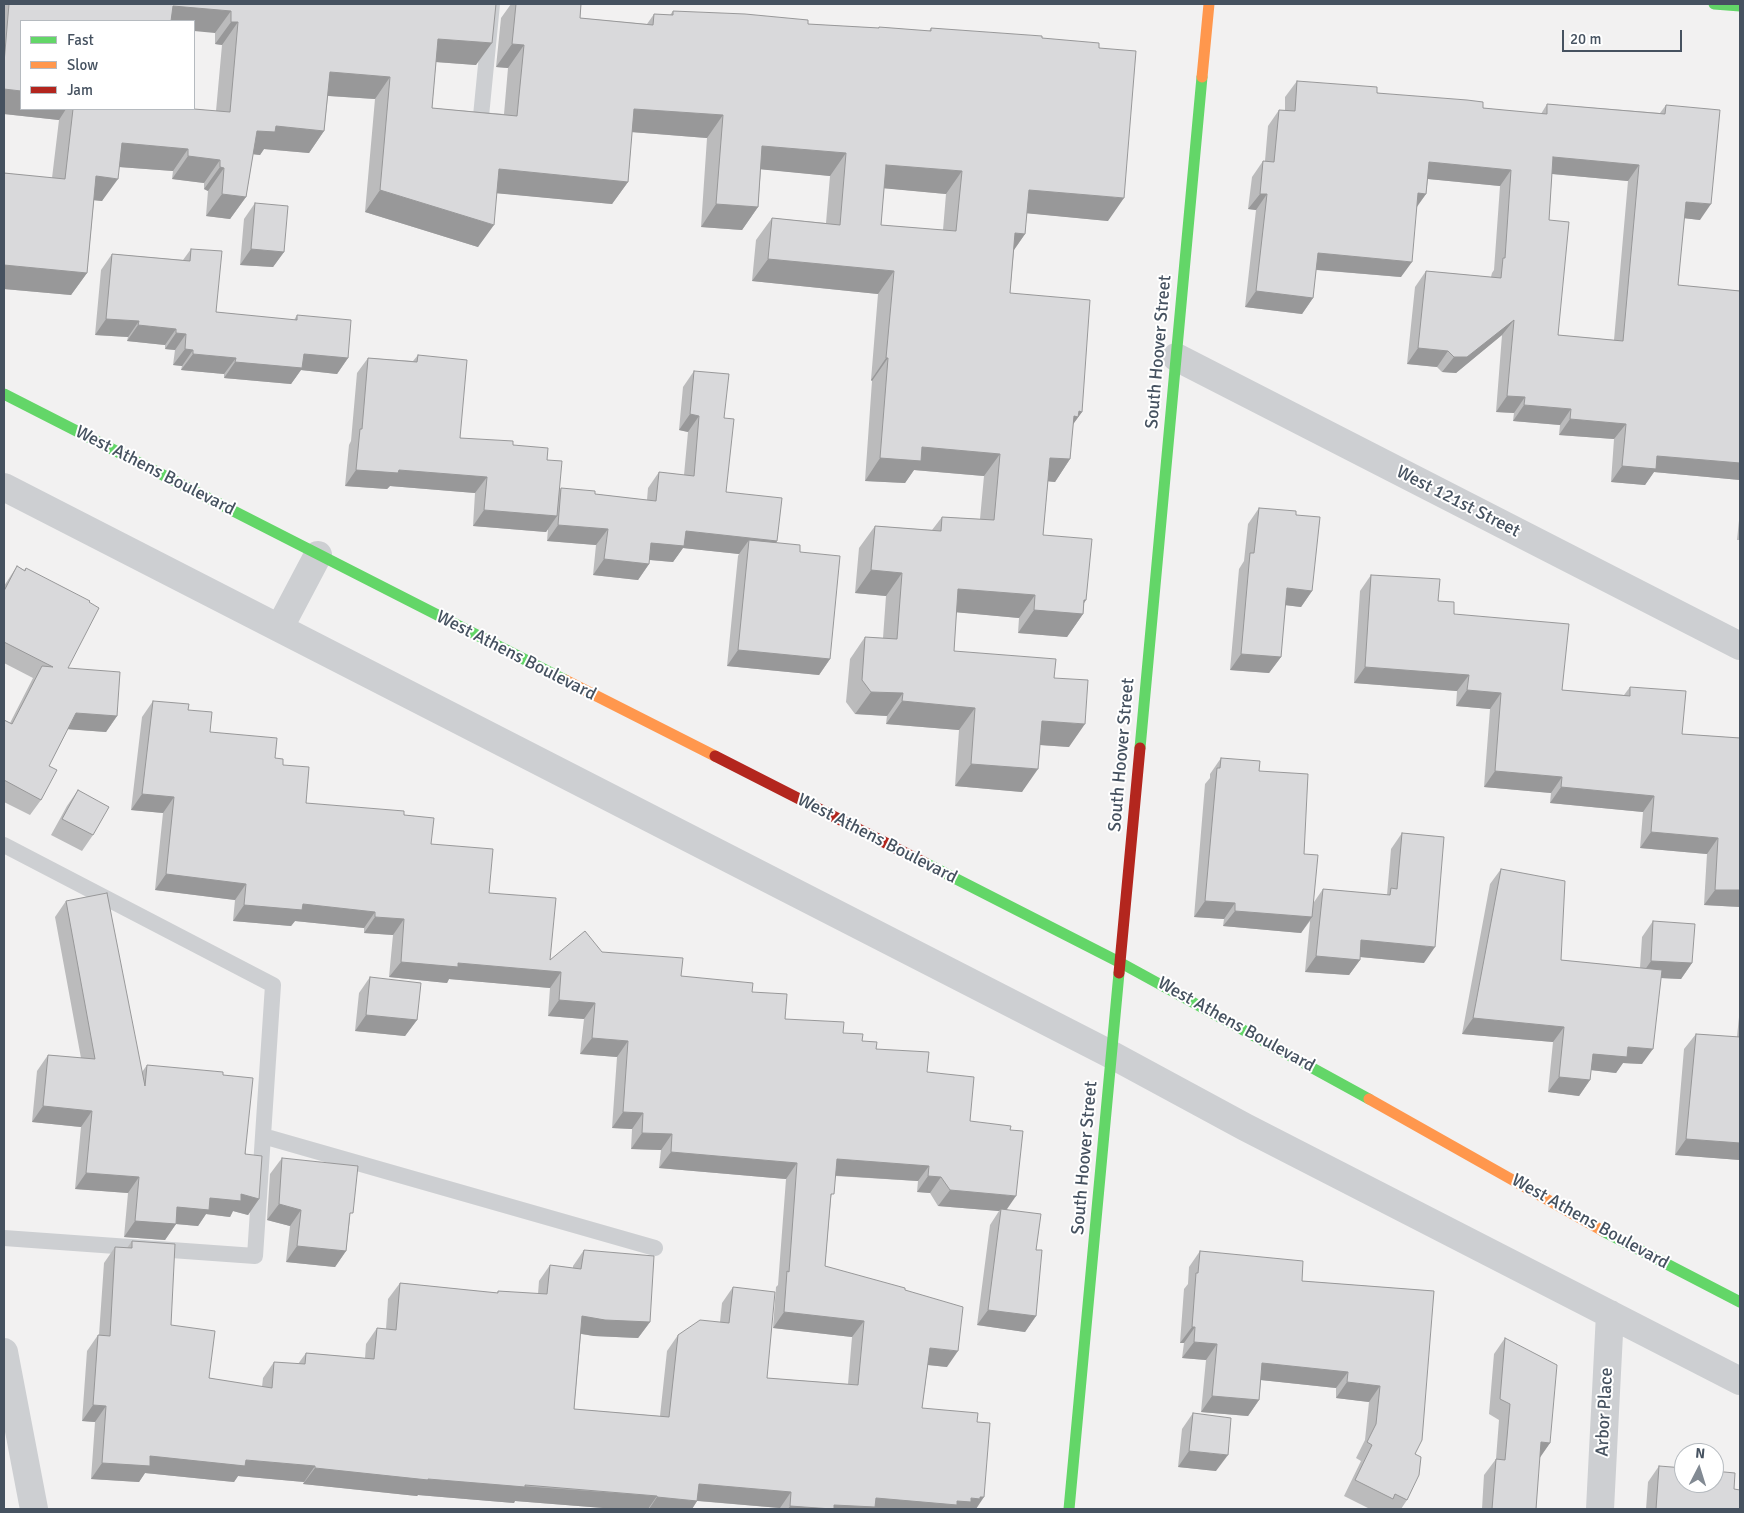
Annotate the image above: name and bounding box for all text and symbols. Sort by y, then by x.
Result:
legend [20,20,195,110]
scale bar [1564,20,1684,52]
text: 20 m [1570,30,1601,48]
text: Fast [67,31,94,49]
text: Slow [67,56,98,74]
text: Jam [67,81,93,99]
street label: South Hoover Street [1142,274,1176,430]
street label: West Athens Boulevard [71,421,239,521]
street label: West 121st Street [1393,462,1523,542]
street label: West Athens Boulevard [432,606,600,706]
street label: South Hoover Street [1105,677,1139,833]
street label: West Athens Boulevard [793,789,961,889]
street label: West Athens Boulevard [1154,973,1318,1077]
street label: South Hoover Street [1068,1080,1102,1236]
street label: West Athens Boulevard [1508,1170,1672,1274]
street label: Arbor Place [1592,1367,1618,1457]
north arrow [1674,1443,1724,1493]
text: N [1695,1445,1706,1462]

